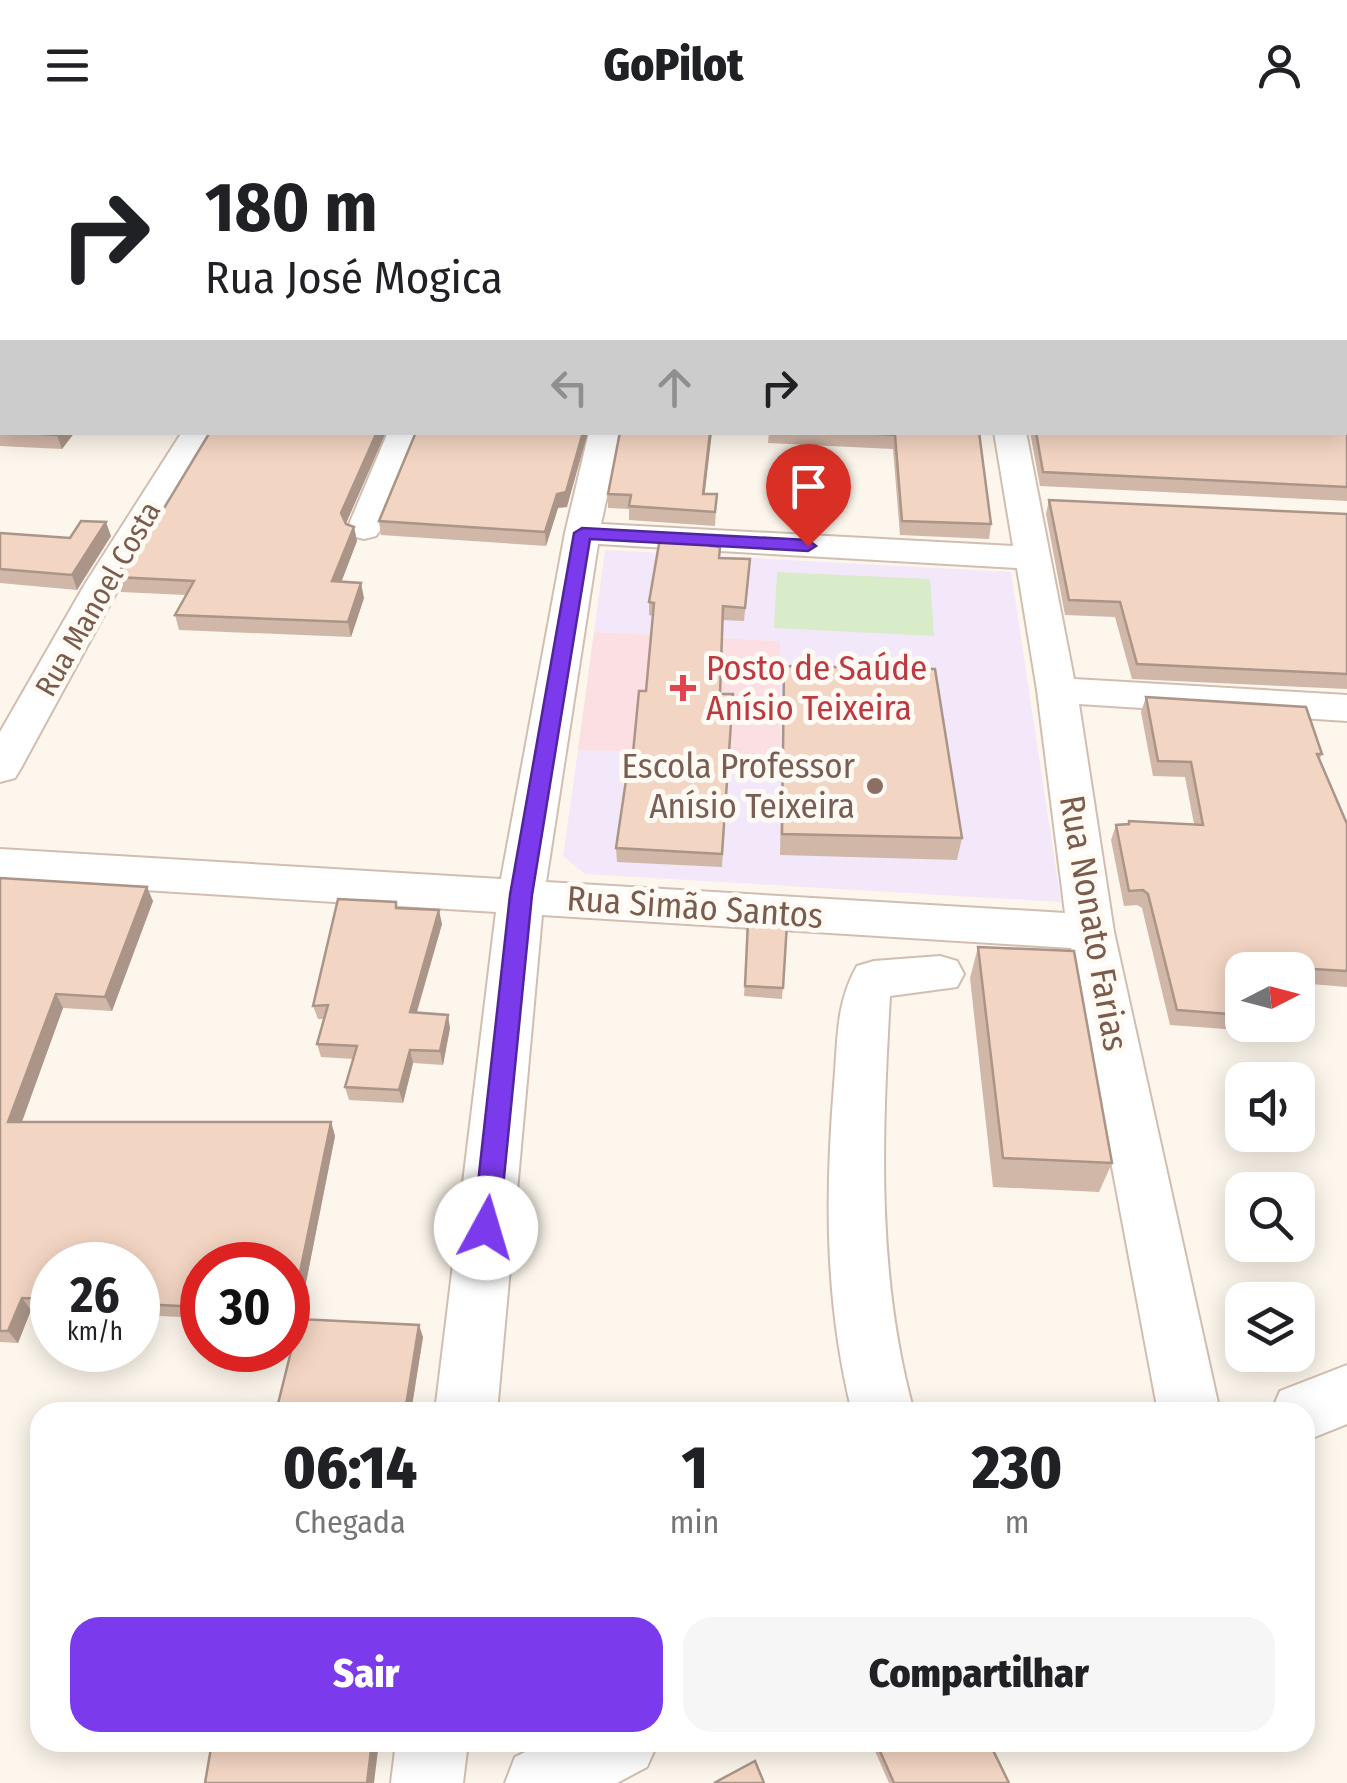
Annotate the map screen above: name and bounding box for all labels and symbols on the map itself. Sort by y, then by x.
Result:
pin [766,444,851,547]
street label: Rua Manoel Costa [28,495,168,703]
place label: Posto de Saúde Anísio Teixeira [706,647,927,729]
marker: Posto de Saúde Anísio Teixeira [670,675,696,701]
place label: Escola Professor Anísio Teixeira [622,745,855,827]
marker: Escola Professor Anísio Teixeira [864,775,886,797]
street label: Rua Nonato Farias [1051,792,1137,1054]
street label: Rua Simão Santos [565,877,825,937]
north arrow [1225,952,1315,1042]
position arrow [434,1176,538,1280]
speed limit sign: 30 [180,1242,310,1372]

